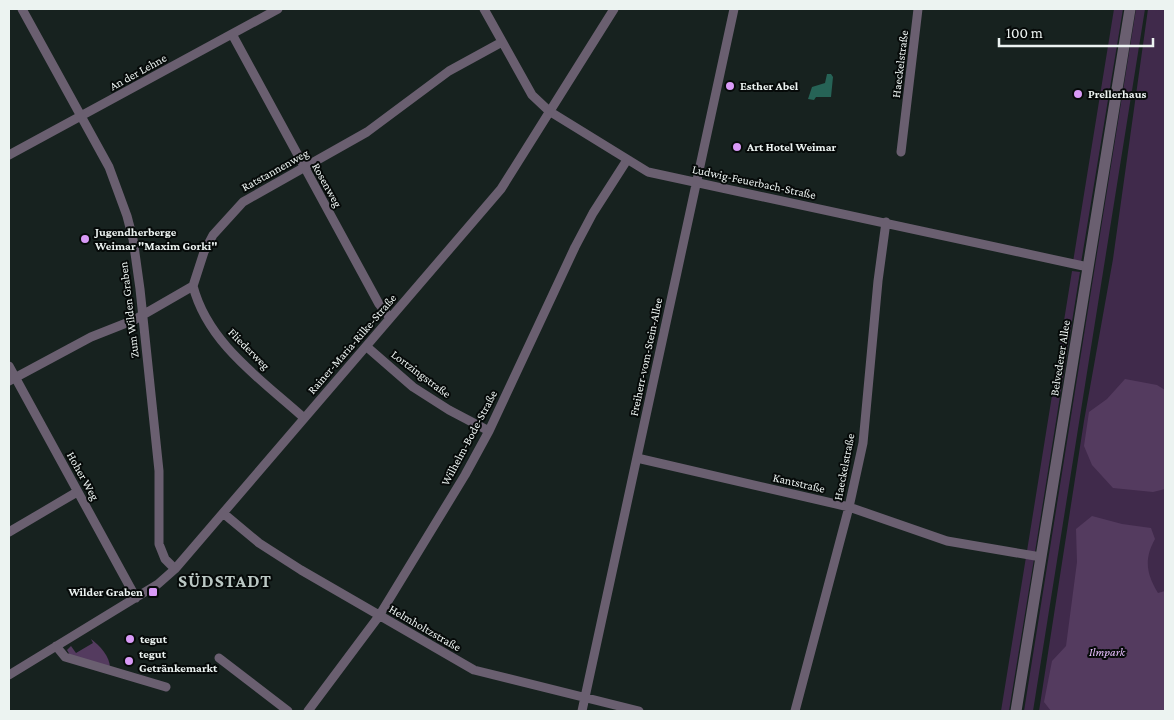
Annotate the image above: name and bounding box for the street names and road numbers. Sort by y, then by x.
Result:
street label: Haeckelstraße [889,29,911,99]
street label: An der Lehne [107,51,169,93]
street label: Ratstannenweg [239,146,311,194]
street label: Rosenweg [309,160,345,210]
street label: Ludwig-Feuerbach-Straße [691,162,817,202]
street label: Zum Wilden Graben [116,261,142,359]
street label: Rainer-Maria-Rilke-Straße [305,291,399,397]
street label: Freiherr-vom-Stein-Allee [627,297,665,417]
street label: Belvederer Allee [1047,319,1073,397]
street label: Fliederweg [225,325,273,373]
street label: Lortzingstraße [389,347,453,401]
street label: Wilhelm-Bode-Straße [438,388,500,488]
street label: Haeckelstraße [831,432,857,502]
street label: Hoher Weg [64,449,102,503]
street label: Kantstraße [772,470,826,496]
street label: Helmholtzstraße [387,602,463,654]

